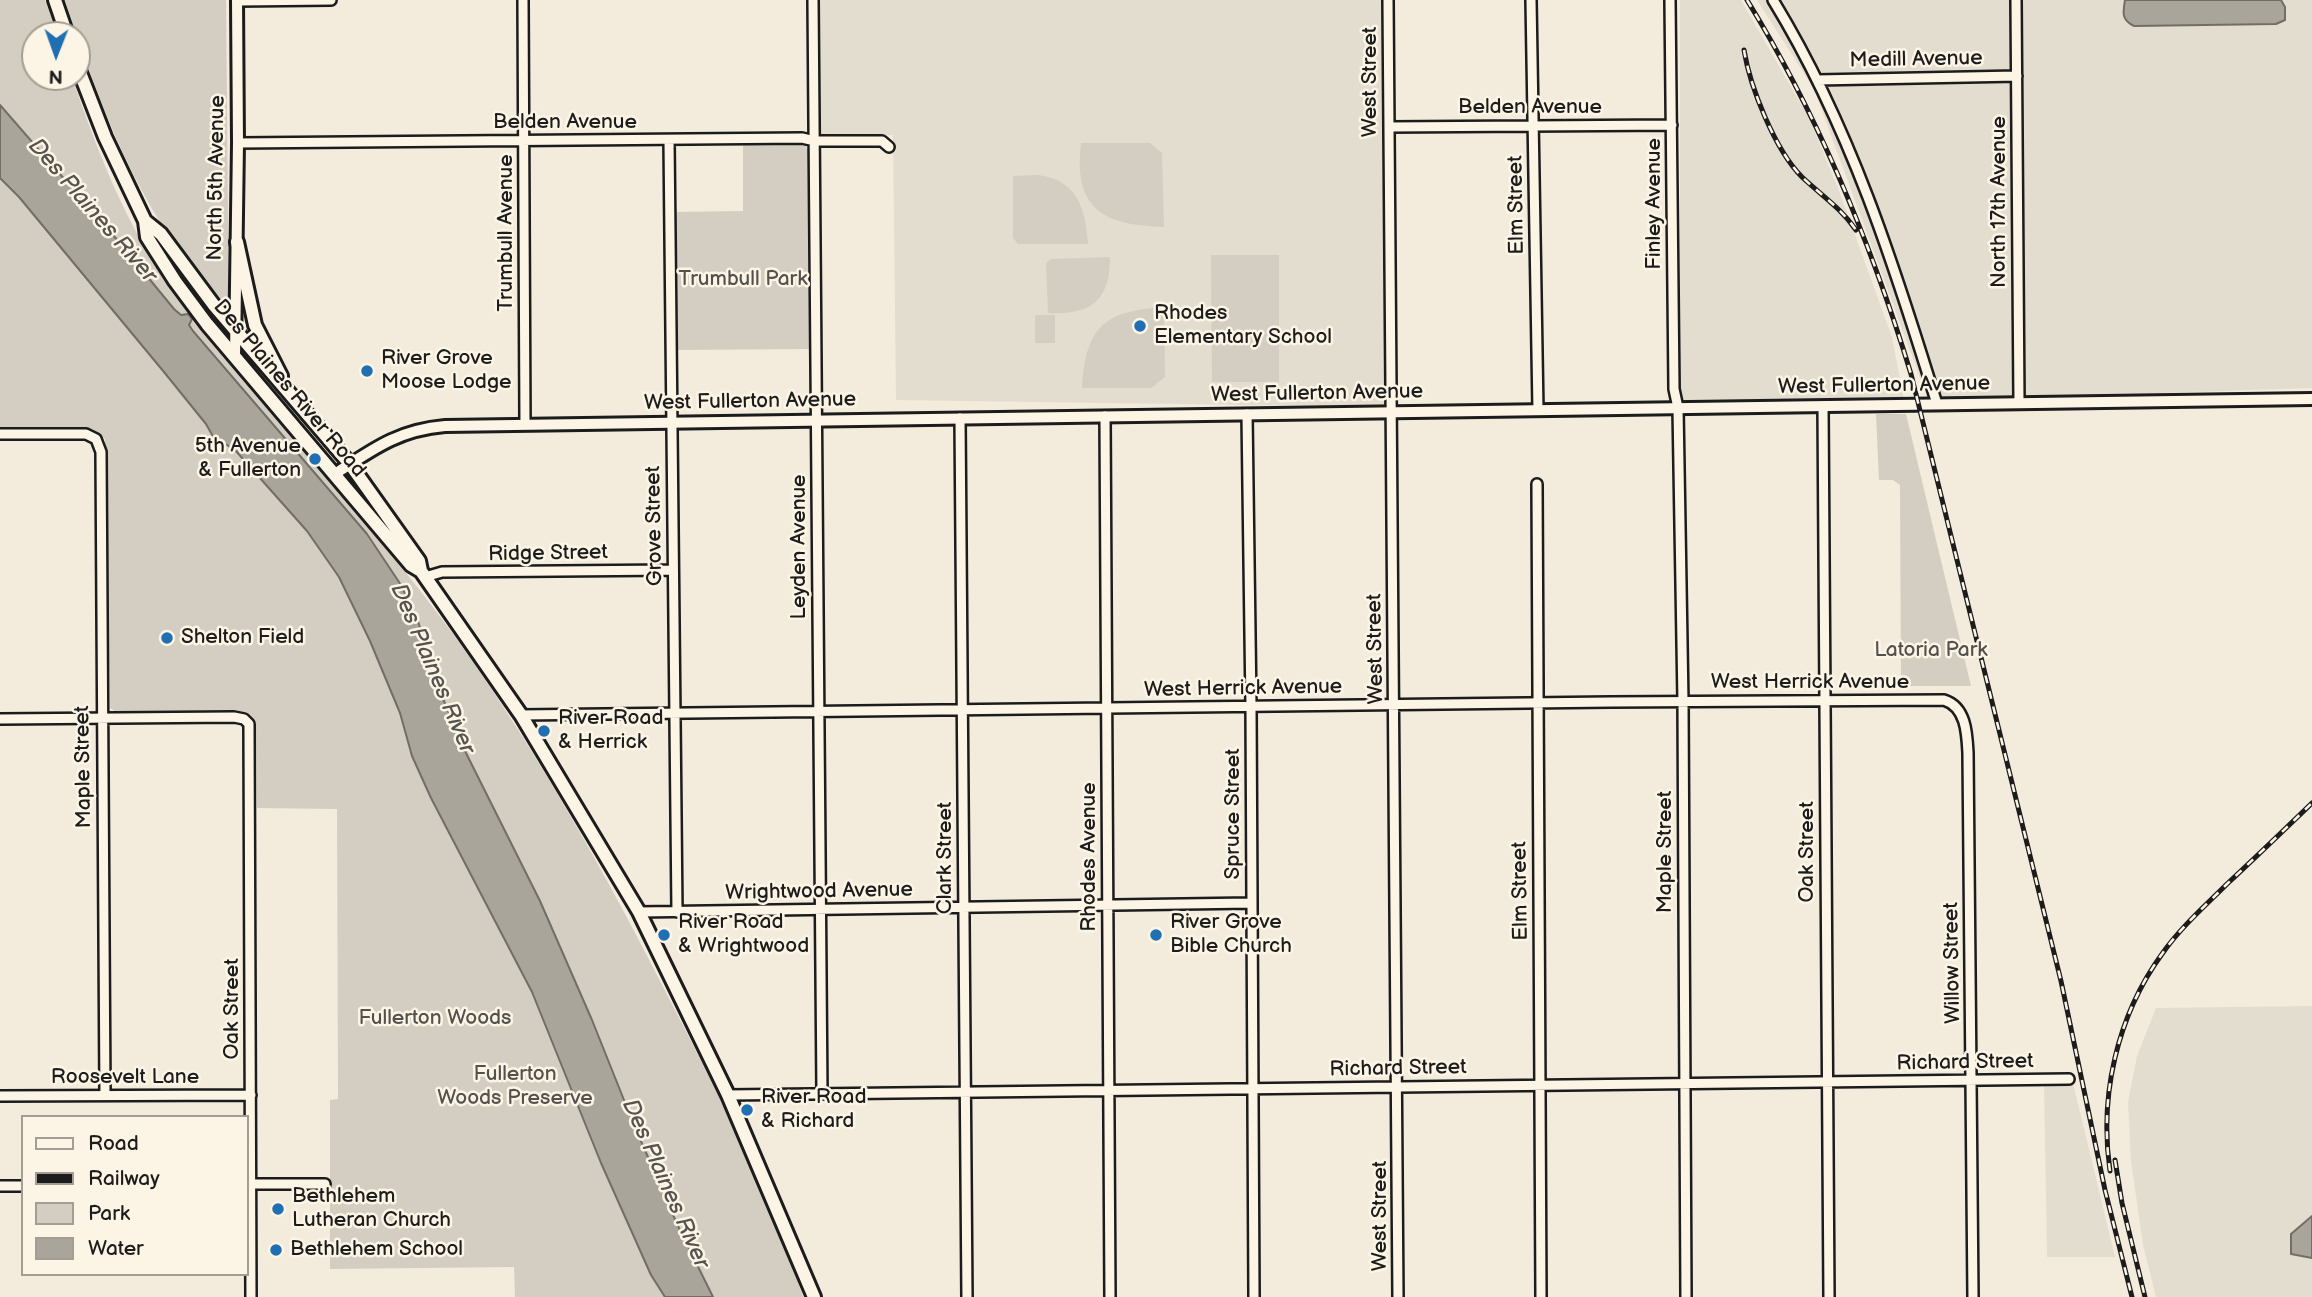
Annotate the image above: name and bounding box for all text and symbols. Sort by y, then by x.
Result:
north arrow [21,21,91,91]
street label: West Street [1358,27,1384,137]
street label: Medill Avenue [1849,46,1983,74]
text: N [48,64,63,87]
street label: North 5th Avenue [203,95,231,261]
street label: Belden Avenue [1458,95,1602,121]
street label: Belden Avenue [493,110,637,136]
street label: North 17th Avenue [1987,116,2013,288]
water label: Des Plaines River [22,133,162,289]
street label: Finley Avenue [1642,138,1668,270]
street label: Trumbull Avenue [494,154,520,312]
street label: Elm Street [1504,155,1530,255]
park label: Trumbull Park [679,267,807,293]
street label: Des Plaines River Road [207,295,371,483]
place label: Rhodes Elementary School [1154,301,1332,351]
marker: Rhodes Elementary School [1132,318,1148,334]
place label: River Grove Moose Lodge [381,346,512,396]
marker: River Grove Moose Lodge [359,363,375,379]
street label: West Fullerton Avenue [1778,372,1990,400]
street label: West Fullerton Avenue [1211,380,1423,408]
street label: West Fullerton Avenue [644,388,856,416]
place label: 5th Avenue & Fullerton [195,434,301,484]
marker: 5th Avenue & Fullerton [307,451,323,467]
street label: Grove Street [641,466,669,586]
street label: Leyden Avenue [787,474,813,620]
street label: Ridge Street [488,540,608,568]
water label: Des Plaines River [384,580,480,758]
street label: West Street [1362,593,1390,705]
place label: Shelton Field [181,625,304,651]
marker: Shelton Field [159,630,175,646]
park label: Latoria Park [1874,638,1988,664]
street label: West Herrick Avenue [1711,670,1909,696]
street label: West Herrick Avenue [1144,675,1342,703]
street label: Maple Street [70,706,98,828]
place label: River Road & Herrick [558,706,663,756]
marker: River Road & Herrick [536,723,552,739]
street label: Spruce Street [1221,748,1247,880]
street label: Rhodes Avenue [1077,782,1103,932]
street label: Maple Street [1653,791,1679,913]
street label: Oak Street [1795,801,1821,903]
street label: Clark Street [933,802,959,914]
street label: Elm Street [1508,841,1534,941]
street label: Wrightwood Avenue [725,878,913,906]
street label: Willow Street [1939,902,1967,1024]
place label: River Road & Wrightwood [678,910,809,960]
place label: River Grove Bible Church [1170,910,1292,960]
marker: River Road & Wrightwood [656,927,672,943]
marker: River Grove Bible Church [1148,927,1164,943]
street label: Oak Street [220,958,246,1060]
park label: Fullerton Woods [359,1006,511,1032]
street label: Richard Street [1896,1049,2034,1077]
street label: Richard Street [1329,1055,1467,1083]
park label: Fullerton Woods Preserve [437,1062,593,1112]
street label: Roosevelt Lane [51,1065,199,1091]
place label: River Road & Richard [761,1085,866,1135]
water label: Des Plaines River [615,1095,715,1273]
marker: River Road & Richard [739,1102,755,1118]
legend [21,1115,248,1276]
text: Road [88,1131,139,1156]
street label: West Street [1368,1161,1394,1271]
text: Railway [88,1166,160,1191]
place label: Bethlehem Lutheran Church [292,1184,451,1234]
text: Park [88,1201,130,1226]
marker: Bethlehem Lutheran Church [270,1201,286,1217]
text: Water [88,1236,144,1261]
place label: Bethlehem School [290,1237,463,1263]
marker: Bethlehem School [268,1242,284,1258]

